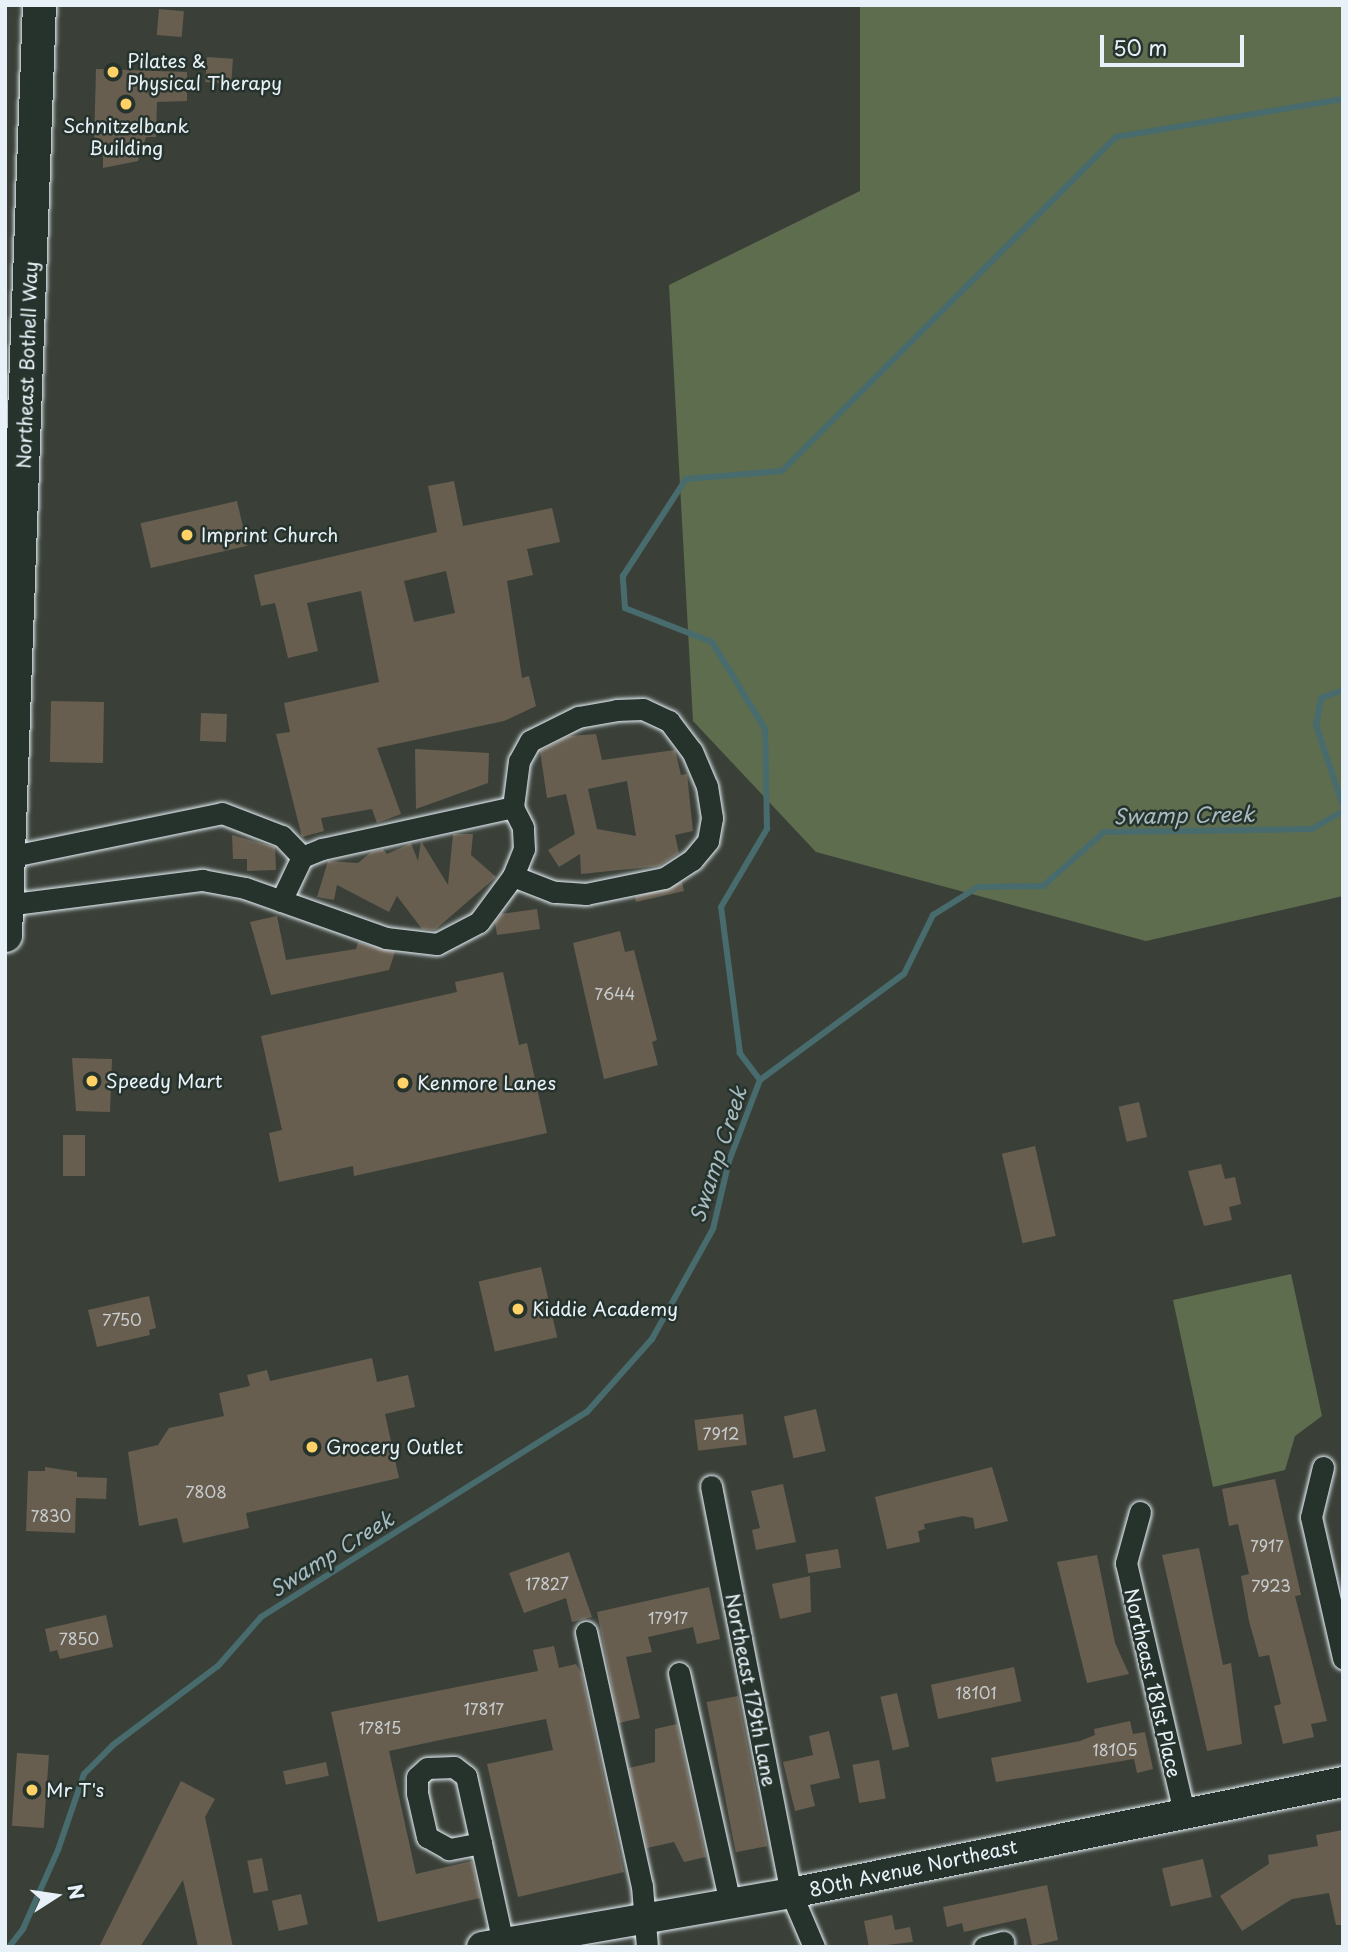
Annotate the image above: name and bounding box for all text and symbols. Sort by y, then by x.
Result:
scale bar [1103,21,1246,65]
text: 50 m [1113,31,1167,63]
place label: Pilates & Physical Therapy [127,50,283,94]
marker: Pilates & Physical Therapy [105,64,121,80]
marker: Schnitzelbank Building [118,96,134,112]
place label: Schnitzelbank Building [63,115,189,159]
street label: Northeast Bothell Way [12,262,42,468]
place label: Imprint Church [201,524,339,546]
marker: Imprint Church [179,527,195,543]
water label: Swamp Creek [1113,800,1255,828]
house number: 7644 [595,983,635,1003]
place label: Speedy Mart [106,1070,222,1092]
place label: Kenmore Lanes [417,1072,557,1094]
marker: Speedy Mart [84,1073,100,1089]
marker: Kenmore Lanes [395,1075,411,1091]
water label: Swamp Creek [683,1083,751,1225]
place label: Kiddie Academy [532,1298,678,1320]
marker: Kiddie Academy [510,1301,526,1317]
house number: 7750 [102,1309,142,1329]
house number: 7912 [703,1423,739,1443]
place label: Grocery Outlet [326,1436,462,1458]
marker: Grocery Outlet [304,1439,320,1455]
house number: 7808 [185,1481,227,1501]
house number: 7830 [31,1505,71,1525]
water label: Swamp Creek [264,1505,398,1601]
house number: 7917 [1250,1535,1284,1555]
house number: 17827 [525,1573,569,1593]
house number: 7923 [1251,1575,1291,1595]
street label: Northeast 181st Place [1120,1584,1186,1782]
street label: Northeast 179th Lane [721,1592,781,1788]
house number: 17917 [648,1607,688,1627]
house number: 7850 [59,1628,99,1648]
house number: 18101 [956,1682,996,1702]
house number: 17817 [464,1698,504,1718]
house number: 17815 [359,1717,401,1737]
house number: 18105 [1092,1739,1138,1759]
place label: Mr T's [46,1779,105,1801]
marker: Mr T's [24,1782,40,1798]
street label: 80th Avenue Northeast [806,1835,1020,1901]
north arrow [21,1861,91,1931]
text: N [61,1881,92,1902]

